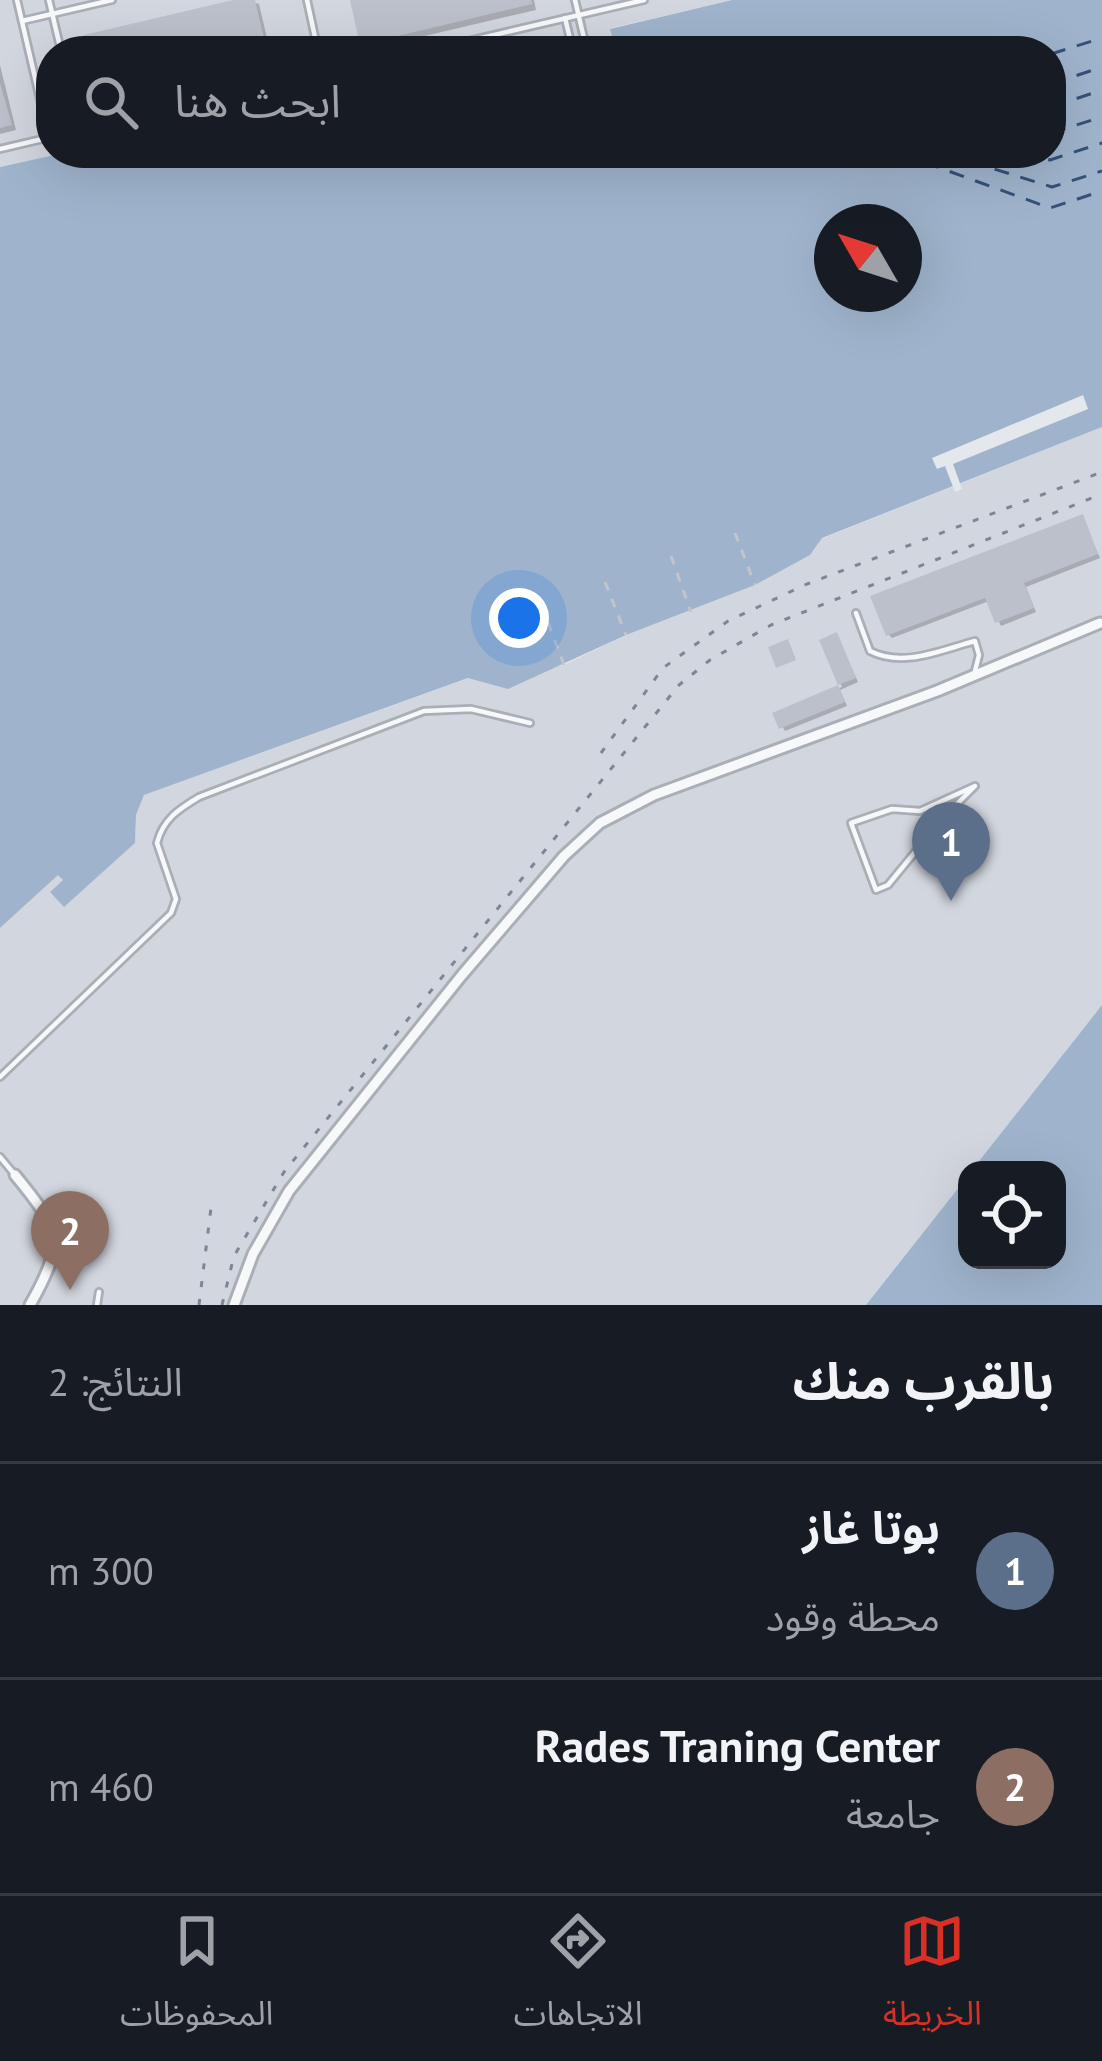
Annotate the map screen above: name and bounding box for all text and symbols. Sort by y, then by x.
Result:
search box [36,36,1066,168]
icon: search [78,69,144,135]
text: ابحث هنا [174,71,341,129]
north arrow [814,204,922,312]
your location [489,588,549,648]
pin: 1 [912,802,990,901]
map controls [958,1161,1066,1269]
button: locate [958,1161,1066,1269]
pin: 2 [31,1191,109,1290]
text: بالقرب منك [792,1347,1054,1413]
text: النتائج: 2 [48,1356,183,1407]
text: بوتا غاز [803,1498,940,1556]
text: 300 m [48,1545,154,1596]
text: 1 [1004,1545,1026,1596]
text: محطة وقود [766,1591,940,1642]
text: Rades Traning Center [535,1716,940,1774]
text: 460 m [48,1761,154,1812]
text: 2 [1004,1761,1026,1812]
text: جامعة [846,1788,940,1839]
tab: المحفوظات [120,1908,273,2049]
tab: الاتجاهات [514,1908,643,2049]
tab: الخريطة [883,1908,982,2049]

